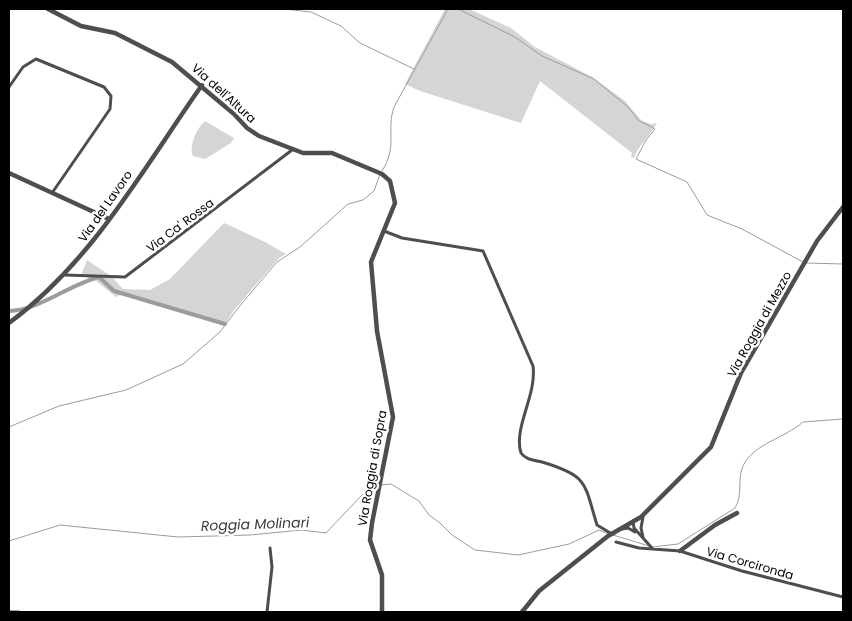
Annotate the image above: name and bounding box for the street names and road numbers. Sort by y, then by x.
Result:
street label: Via dell'Altura [188,59,260,127]
street label: Via del Lavoro [74,166,136,245]
street label: Via Ca' Rossa [143,194,217,256]
street label: Via Roggia di Mezzo [723,268,795,380]
street label: Via Roggia di Sopra [353,409,391,527]
street label: Via Corcironda [704,542,796,584]

